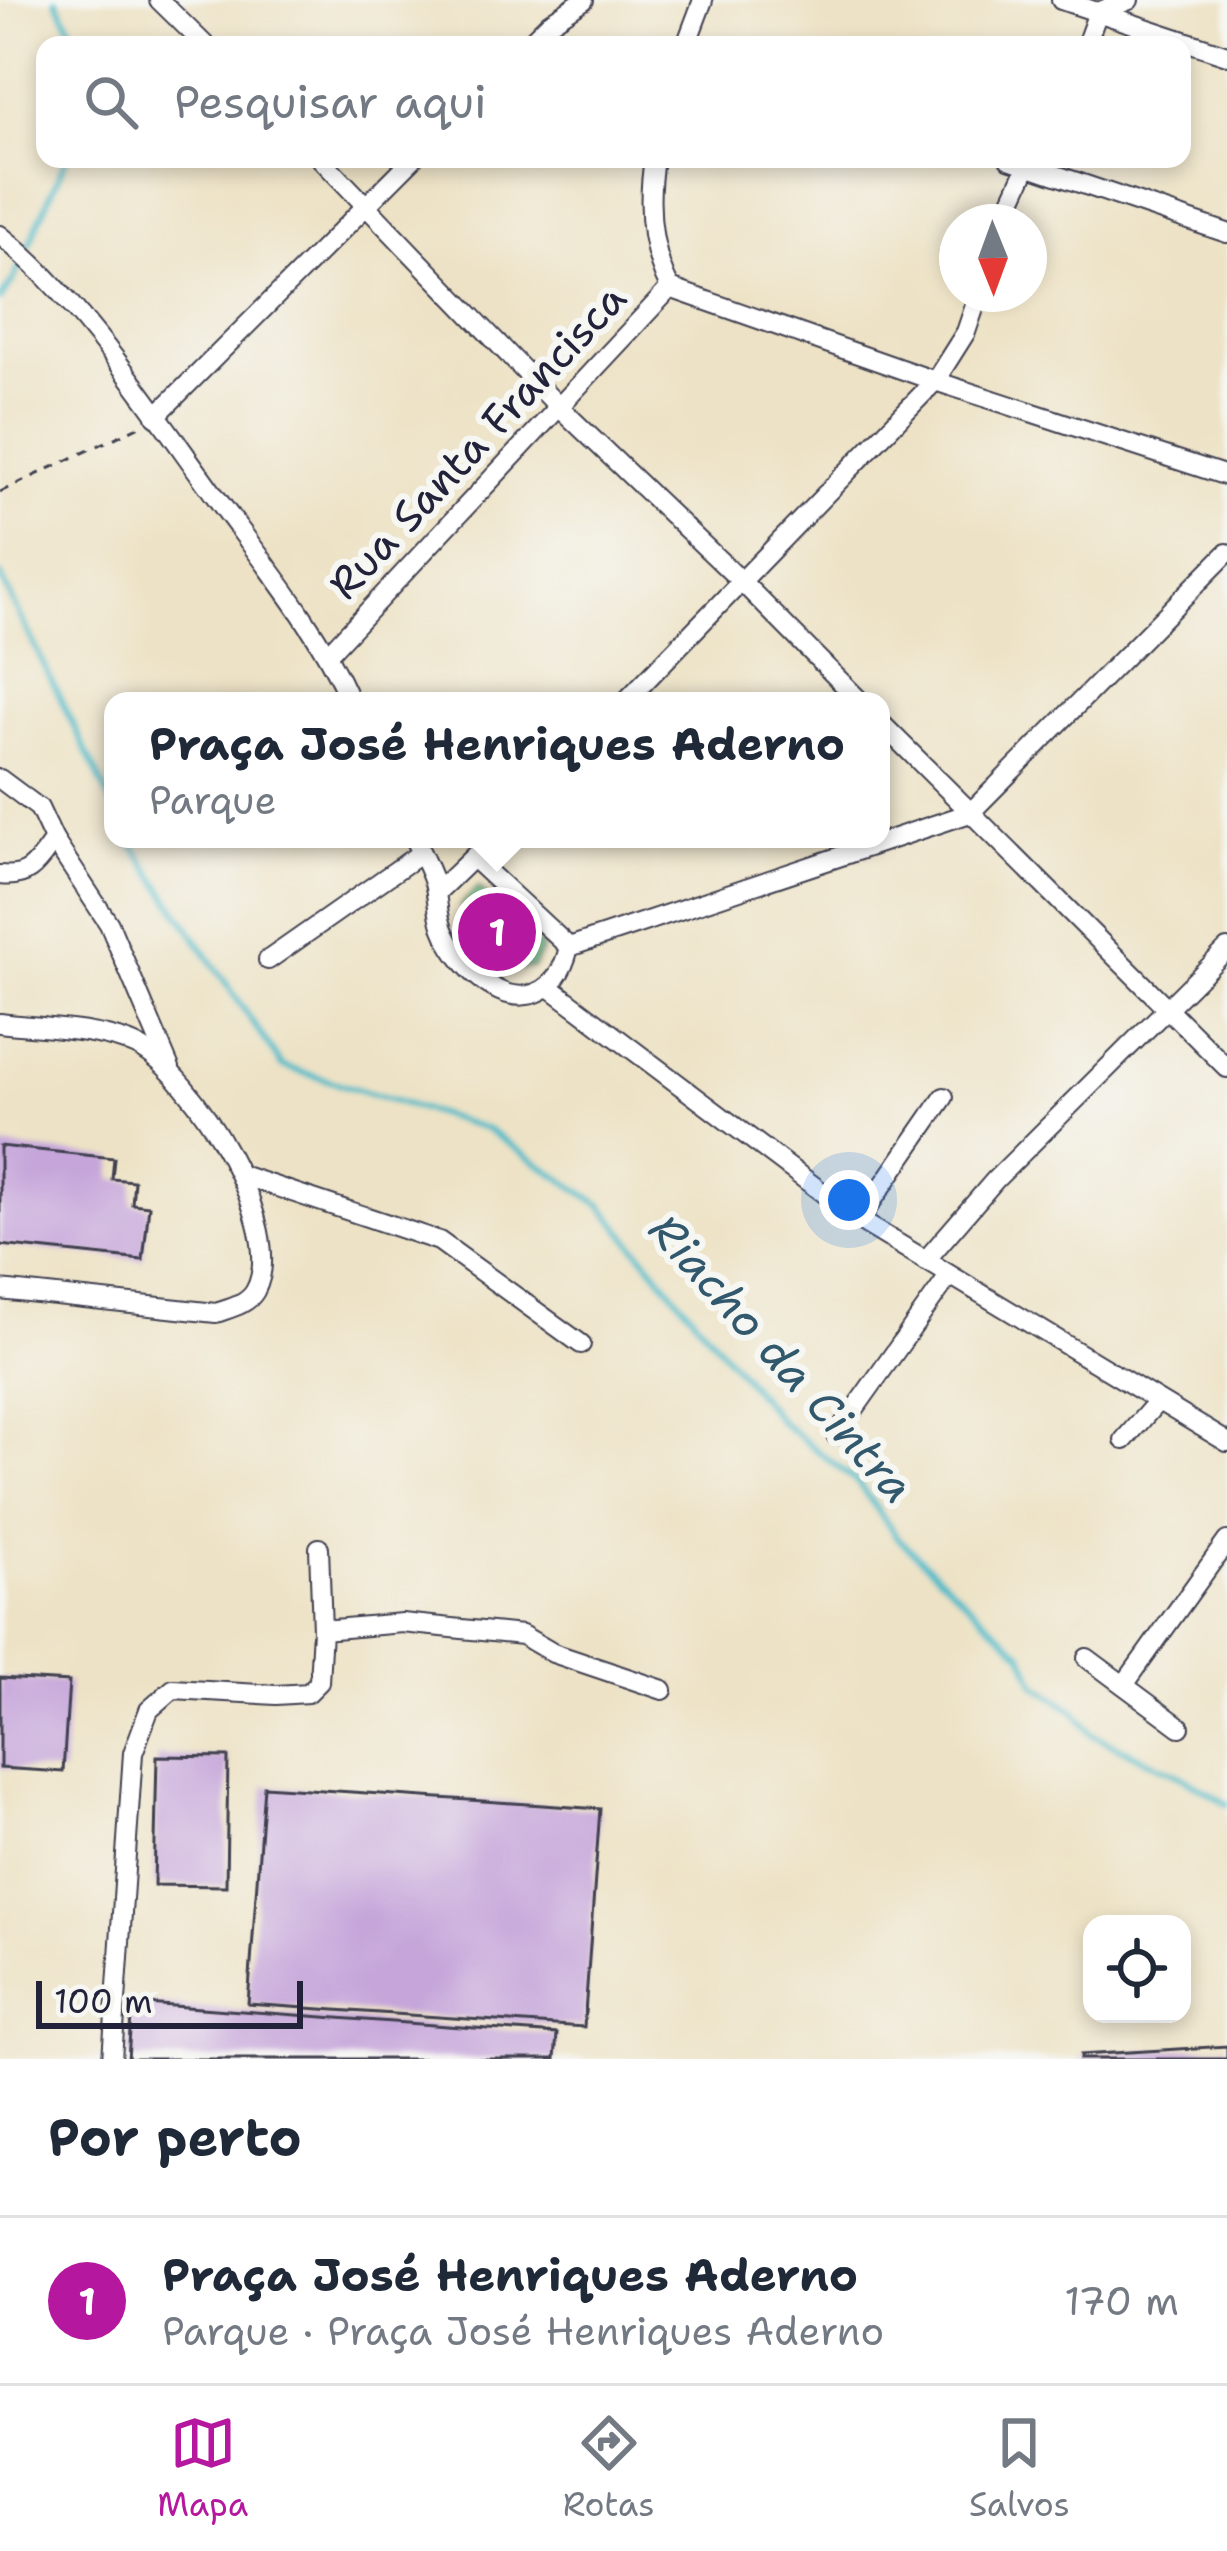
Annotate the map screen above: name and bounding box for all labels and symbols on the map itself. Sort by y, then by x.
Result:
north arrow [939,204,1047,312]
street label: Rua Santa Francisca [316,271,638,611]
pin: 1 [458,887,536,977]
your location [819,1170,879,1230]
water label: Riacho da Cintra [636,1201,928,1515]
scale bar [36,1975,303,2028]

